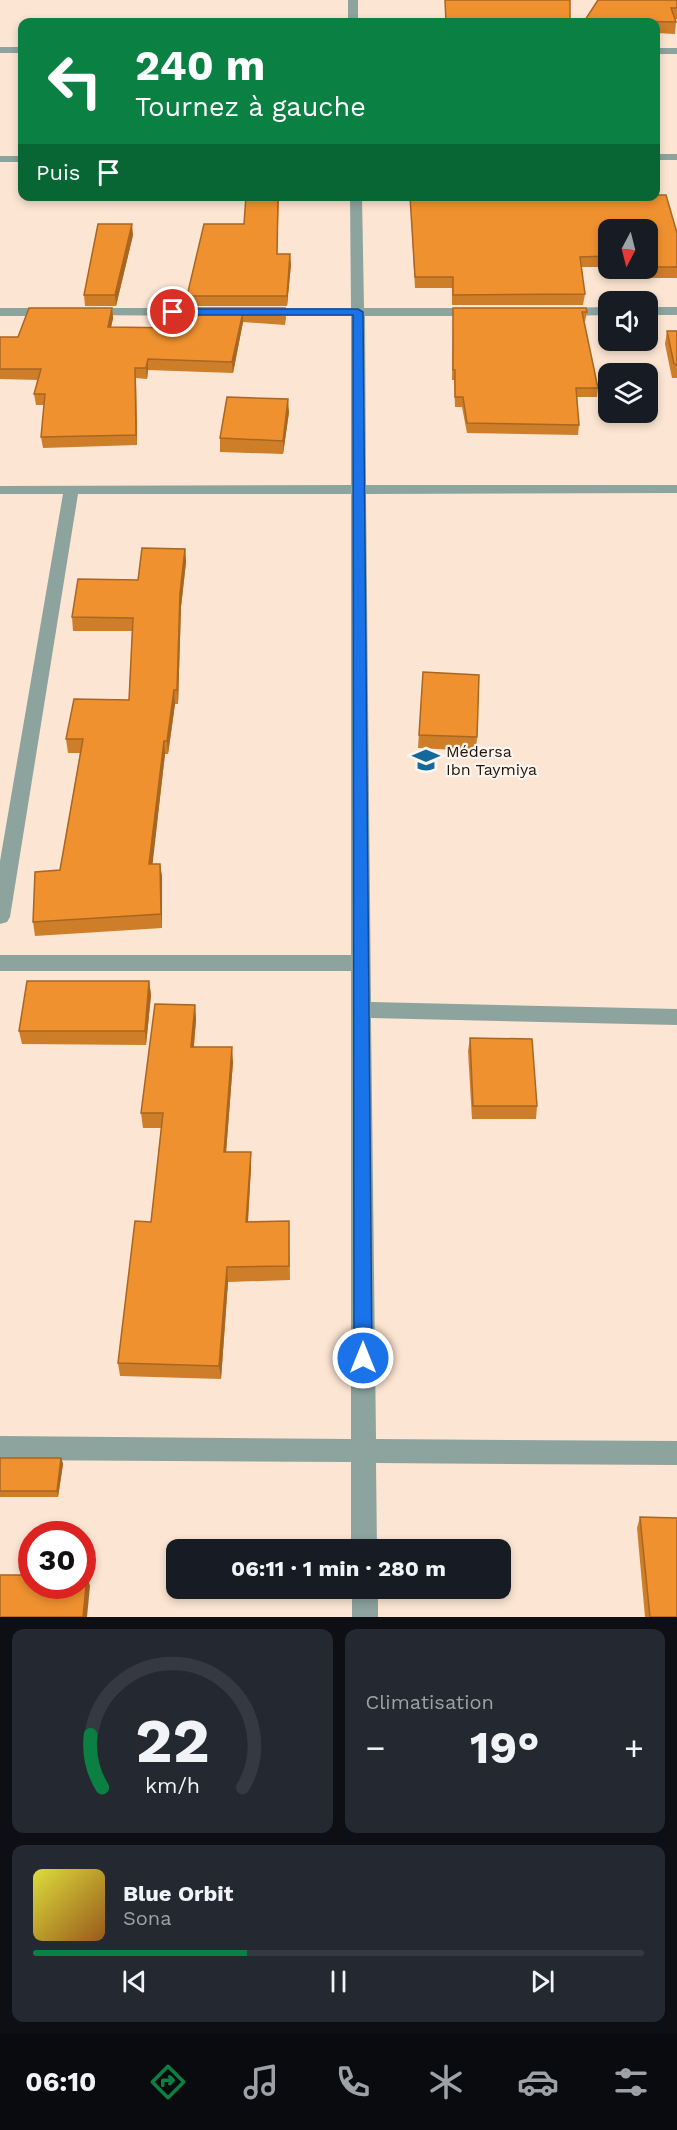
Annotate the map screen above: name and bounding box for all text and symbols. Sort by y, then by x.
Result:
text: 240 m [135,41,265,90]
icon: left [36,42,114,120]
text: Tournez à gauche [135,91,366,123]
icon: arrive [92,156,125,189]
text: Puis [36,160,80,185]
north arrow [598,219,658,279]
map controls [598,219,658,423]
pin [147,286,198,337]
button: sound [598,291,658,351]
icon: arrive [156,295,189,328]
button: layers [598,363,658,423]
place label: Médersa Ibn Taymiya [446,742,537,779]
school or university icon: Médersa Ibn Taymiya [411,745,441,775]
position arrow [331,1326,395,1390]
speed limit sign: 30 [18,1521,96,1599]
text: 06:11 · 1 min · 280 m [231,1556,446,1581]
text: Climatisation [366,1690,494,1714]
text: 22 [135,1704,209,1777]
text: 19° [470,1721,539,1774]
text: − [366,1728,385,1767]
text: + [624,1728,644,1767]
text: km/h [145,1773,200,1798]
text: Blue Orbit [123,1881,233,1906]
text: Sona [123,1906,172,1930]
icon: previous [118,1965,151,1998]
icon: pause [322,1965,355,1998]
icon: next [526,1965,559,1998]
icon: directions [147,2061,189,2103]
icon: music [240,2061,282,2103]
icon: phone [332,2061,374,2103]
icon: climate [425,2061,467,2103]
icon: car [517,2061,559,2103]
icon: filters [610,2061,652,2103]
text: 06:10 [25,2066,96,2098]

